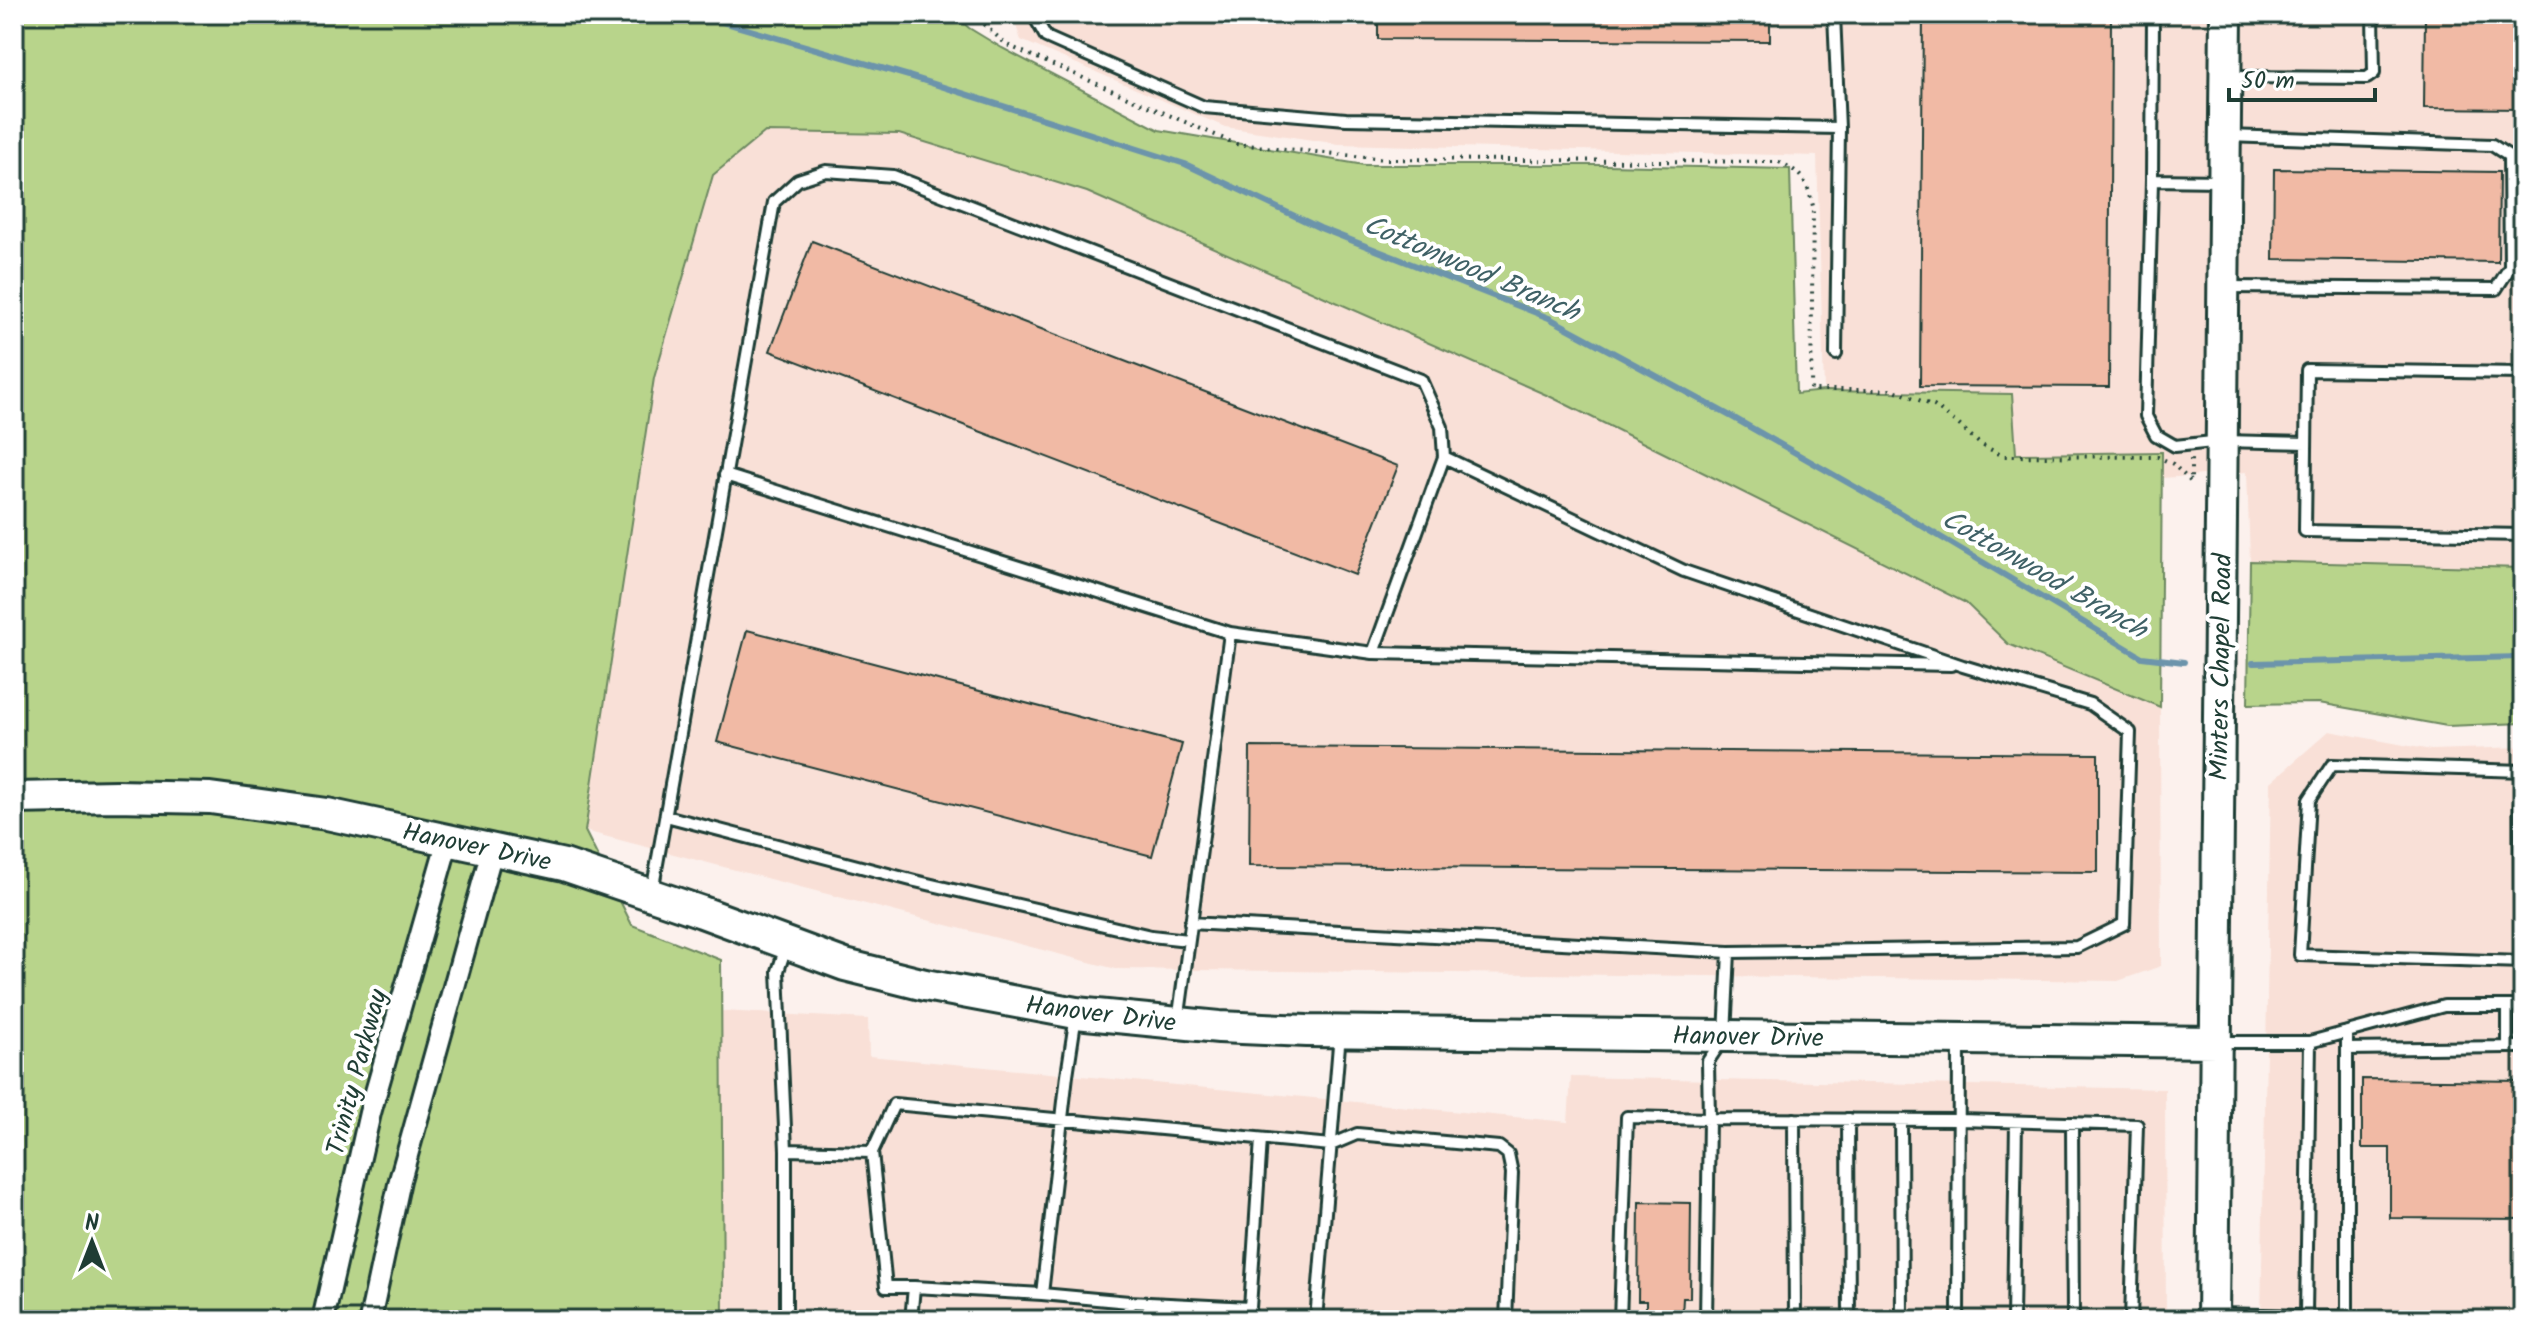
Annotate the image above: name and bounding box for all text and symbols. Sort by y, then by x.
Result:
scale bar [2229,52,2375,102]
text: 50 m [2241,62,2295,101]
water label: Cottonwood Branch [1356,204,1588,336]
water label: Cottonwood Branch [1933,498,2157,653]
street label: Minters Chapel Road [2199,552,2245,781]
street label: Hanover Drive [398,812,555,884]
street label: Trinity Parkway [316,984,400,1160]
street label: Hanover Drive [1023,985,1179,1045]
street label: Hanover Drive [1672,1016,1824,1060]
north arrow [52,1202,132,1282]
text: N [85,1207,99,1242]

